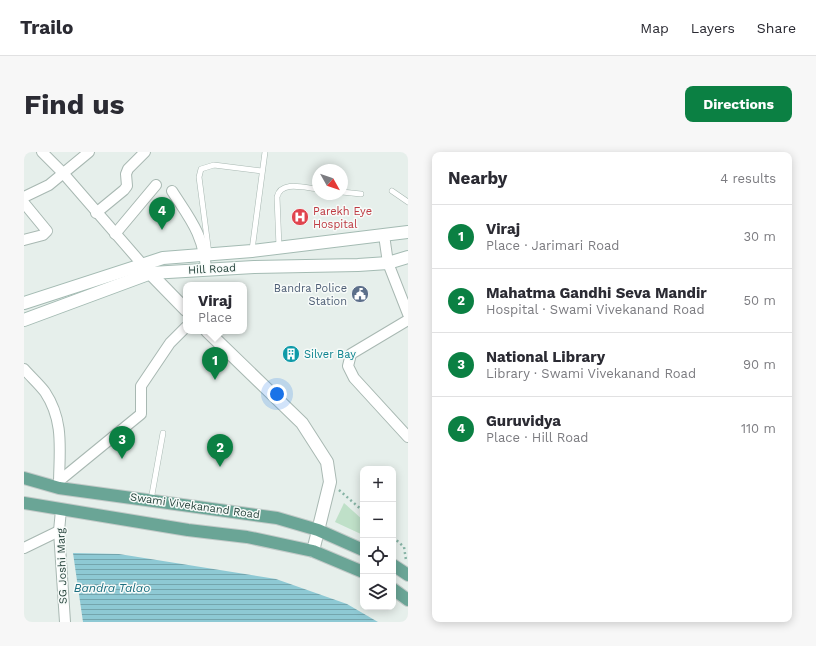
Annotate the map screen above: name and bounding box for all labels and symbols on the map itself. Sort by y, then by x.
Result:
north arrow [312,164,348,200]
pin: 4 [149,197,175,230]
place label: Parekh Eye Hospital [313,205,372,231]
hospital icon: Parekh Eye Hospital [290,207,310,227]
street label: Hill Road [188,261,236,277]
place label: Bandra Police Station [274,282,347,308]
public building icon: Bandra Police Station [350,284,370,304]
building icon: Silver Bay [281,344,301,364]
pin: 1 [202,347,228,380]
place label: Silver Bay [304,348,356,361]
your location [267,384,287,404]
pin: 3 [109,426,135,459]
pin: 2 [207,434,233,467]
street label: Swami Vivekanand Road [129,490,261,522]
street label: SG Joshi Marg [54,528,70,604]
water label: Bandra Talao [74,581,150,595]

